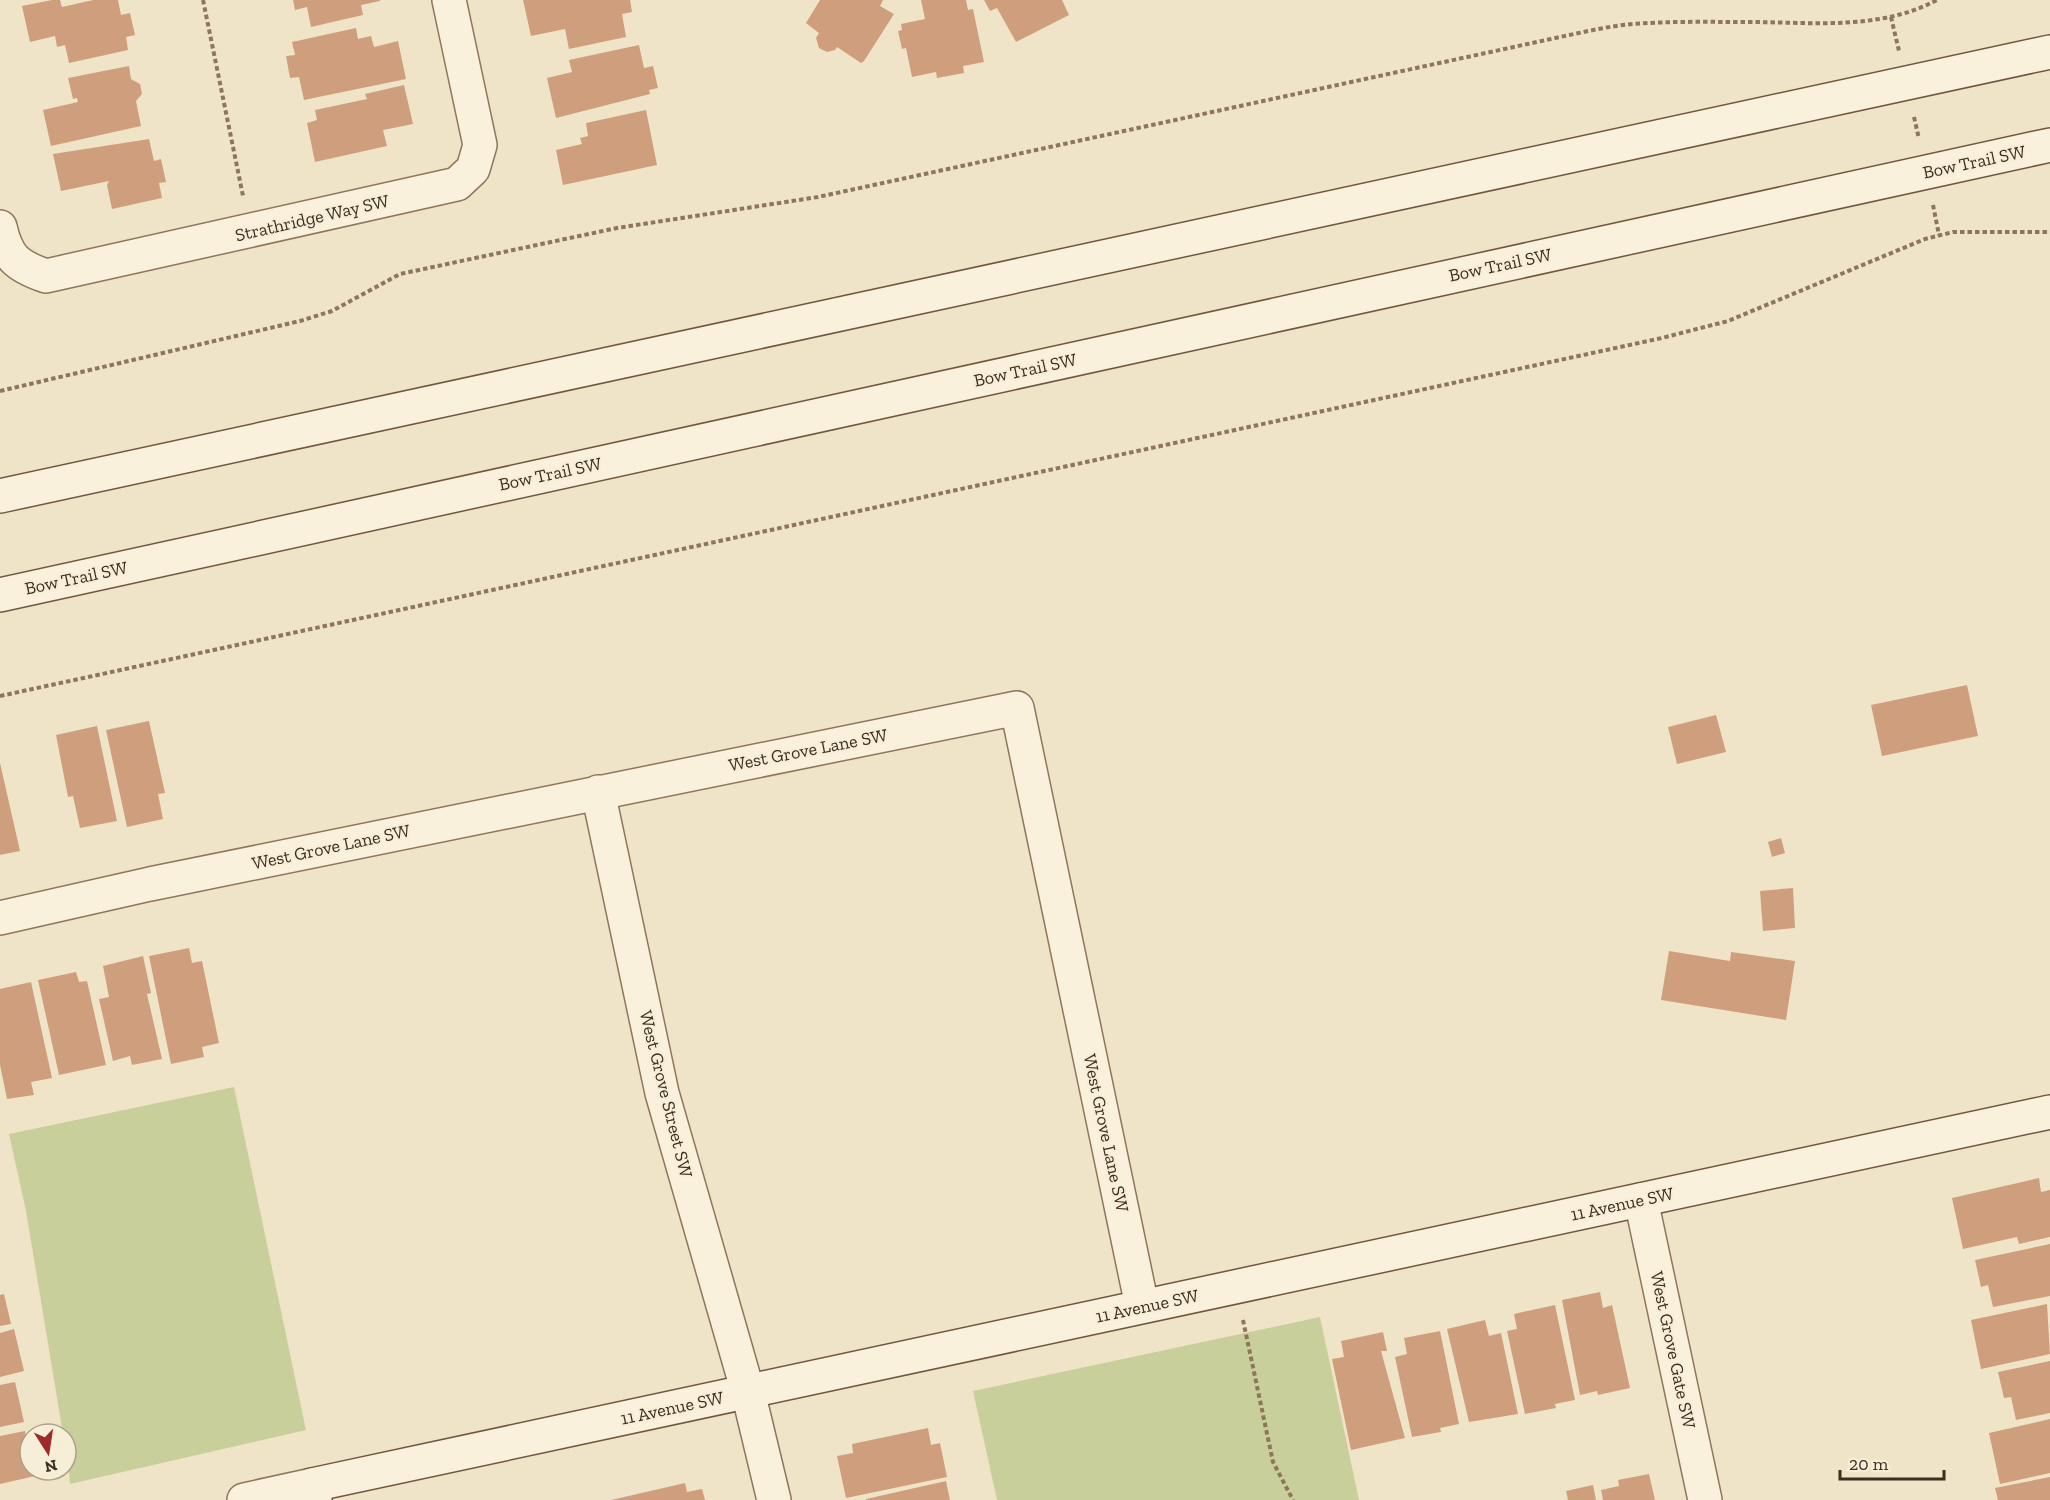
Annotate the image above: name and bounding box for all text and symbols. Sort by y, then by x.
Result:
street label: Bow Trail SW [1921,140,2028,184]
street label: Strathridge Way SW [233,190,391,246]
street label: Bow Trail SW [1447,243,1554,287]
street label: Bow Trail SW [972,348,1079,392]
street label: Bow Trail SW [497,452,604,496]
street label: Bow Trail SW [23,556,130,600]
street label: West Grove Lane SW [727,724,889,776]
street label: West Grove Lane SW [250,819,412,875]
street label: West Grove Street SW [635,1008,697,1180]
street label: West Grove Lane SW [1078,1052,1134,1214]
street label: 11 Avenue SW [1568,1182,1676,1226]
street label: West Grove Gate SW [1646,1269,1700,1431]
street label: 11 Avenue SW [1093,1284,1201,1328]
street label: 11 Avenue SW [618,1386,726,1430]
north arrow [18,1422,78,1482]
scale bar [1840,1443,1944,1481]
text: 20 m [1849,1453,1889,1475]
text: N [43,1456,59,1477]

